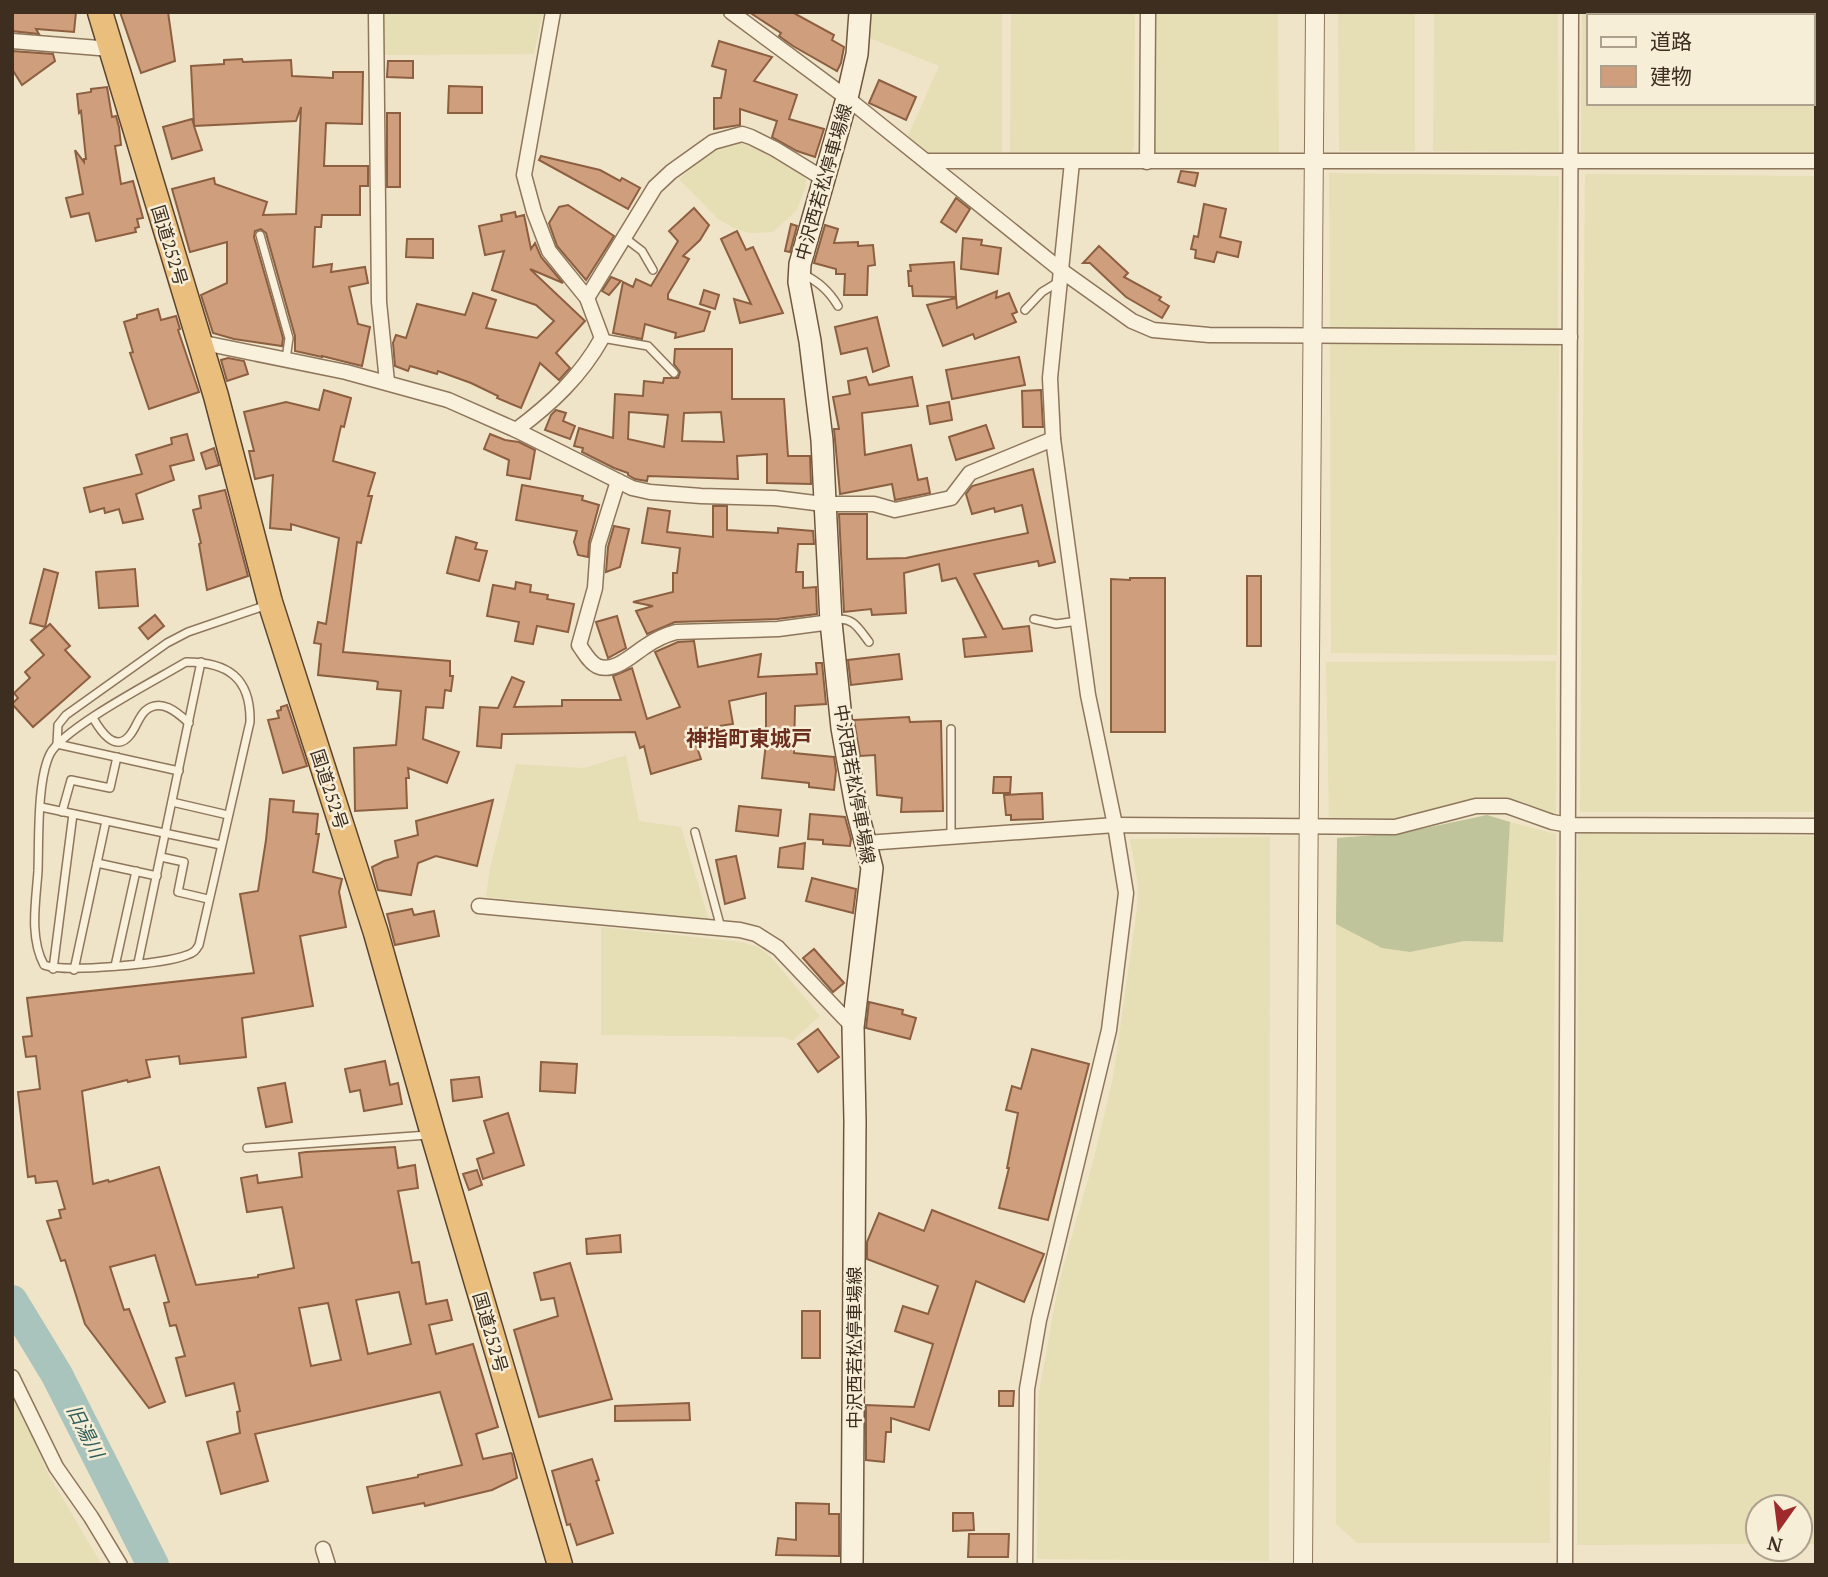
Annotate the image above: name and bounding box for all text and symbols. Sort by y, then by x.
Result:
legend [1587,14,1814,105]
text: 道路 [1650,27,1692,55]
text: 建物 [1650,62,1692,90]
street label: 中沢西若松停車場線 [789,101,857,263]
street label: 国道252号 [146,202,194,288]
street label: 中沢西若松停車場線 [829,702,881,866]
district label: 神指町東城戸 [686,724,812,752]
street label: 国道252号 [306,746,354,832]
street label: 中沢西若松停車場線 [842,1267,866,1429]
street label: 国道252号 [468,1289,514,1375]
water label: 旧湯川 [62,1400,111,1464]
north arrow [1744,1493,1814,1563]
text: N [1764,1531,1785,1559]

